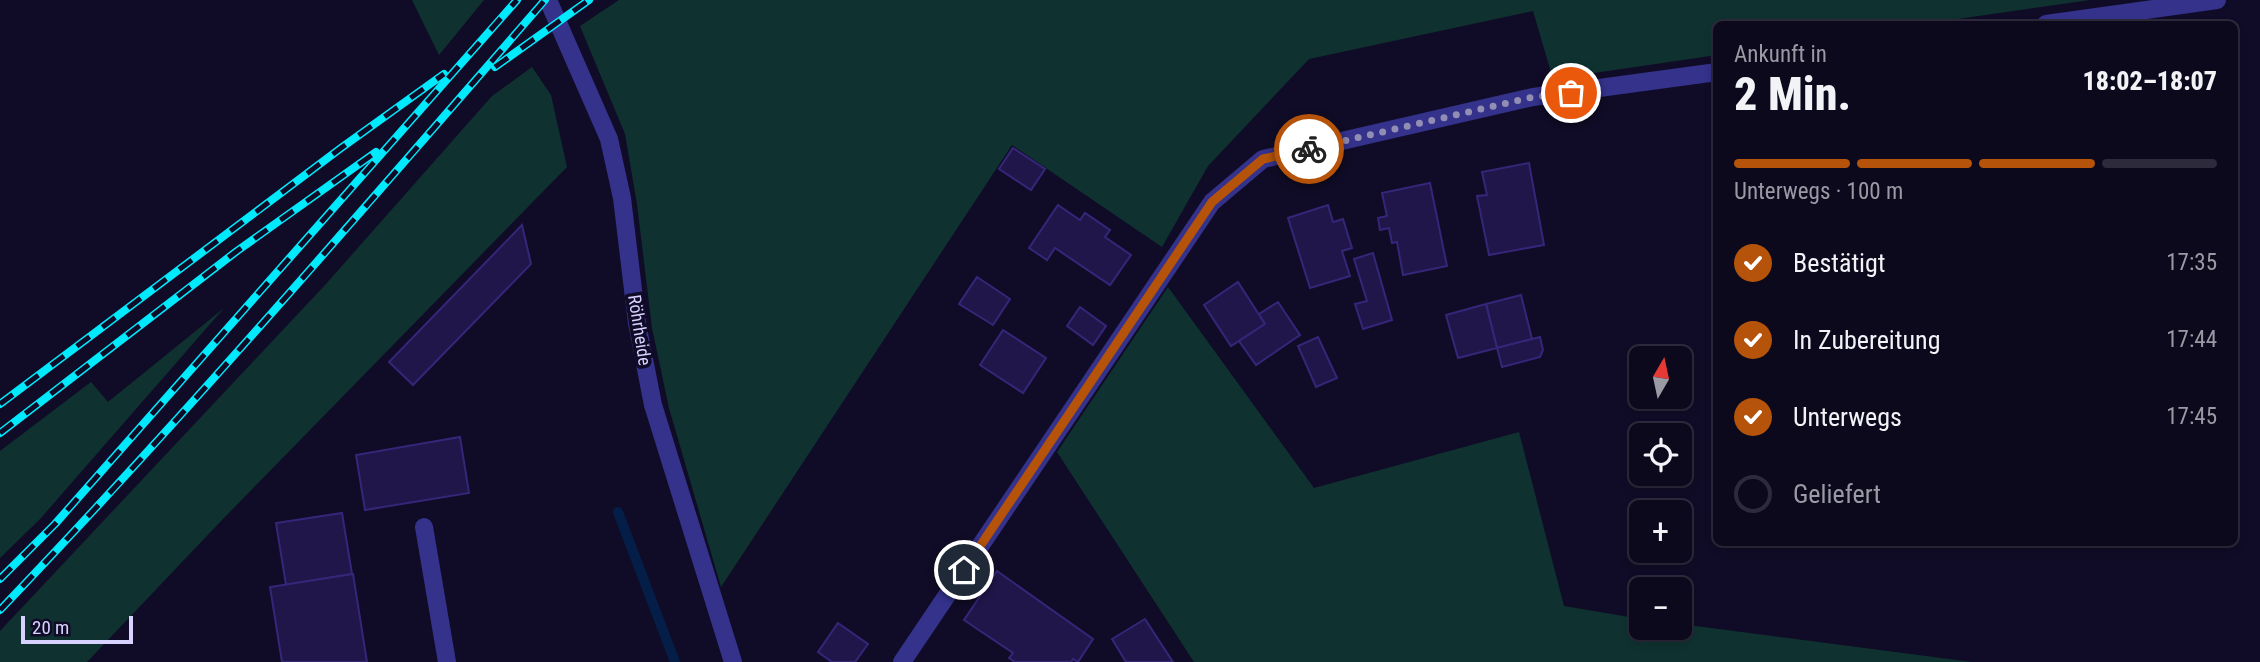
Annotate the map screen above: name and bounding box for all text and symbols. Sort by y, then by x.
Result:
text: Ankunft in [1734,41,1827,68]
pin [1541,63,1601,123]
text: 18:02–18:07 [2083,66,2217,96]
text: 2 Min. [1734,67,1851,121]
icon: bag [1552,74,1590,112]
courier [1274,114,1344,184]
icon: bike [1290,130,1328,168]
text: Unterwegs · 100 m [1734,178,1903,205]
icon: check [1734,244,1772,282]
text: Bestätigt [1793,248,1886,278]
text: 17:35 [2166,249,2217,276]
street label: Röhrheide [624,293,656,367]
icon: check [1734,321,1772,359]
text: In Zubereitung [1793,325,1941,355]
text: 17:44 [2166,326,2217,353]
north arrow [1629,346,1692,410]
map controls [1629,346,1692,640]
icon: check [1734,398,1772,436]
text: Unterwegs [1793,402,1902,432]
text: 17:45 [2166,403,2217,430]
button: locate [1629,423,1692,486]
text: Geliefert [1793,479,1881,509]
button: + [1629,500,1692,563]
pin [934,540,994,600]
icon: home [945,551,983,589]
button: − [1629,577,1692,640]
scale bar [21,613,133,645]
text: 20 m [32,616,69,639]

